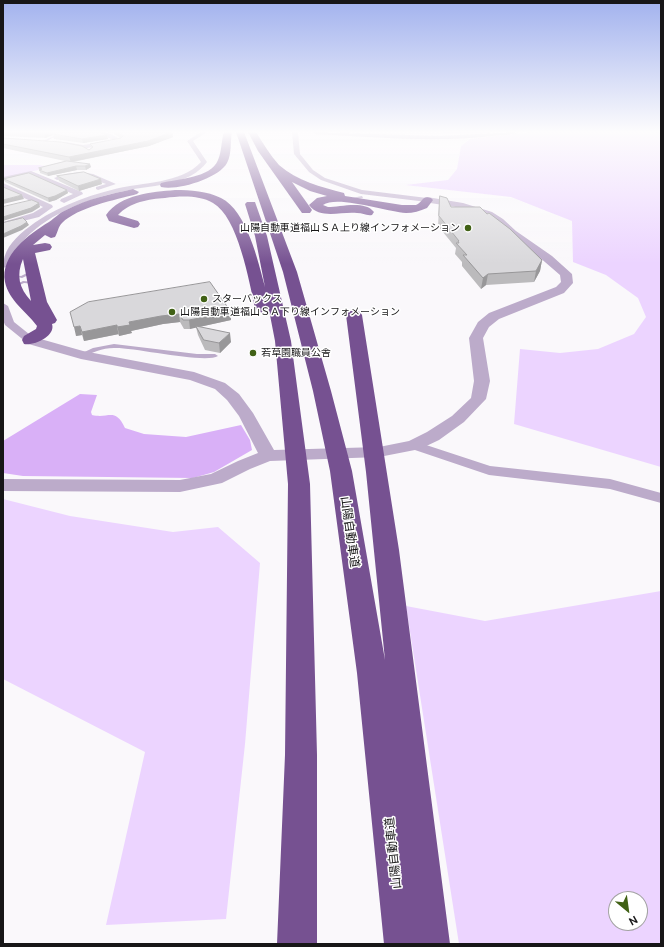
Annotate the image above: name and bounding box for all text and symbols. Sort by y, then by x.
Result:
place label: 山陽自動車道福山ＳＡ上り線インフォメーション [240,222,460,234]
marker: 山陽自動車道福山ＳＡ上り線インフォメーション [463,223,473,233]
place label: スターバックス [212,293,282,305]
marker: スターバックス [199,294,209,304]
place label: 山陽自動車道福山ＳＡ下り線インフォメーション [180,306,400,318]
marker: 山陽自動車道福山ＳＡ下り線インフォメーション [167,307,177,317]
place label: 若草園職員公舎 [261,347,331,359]
marker: 若草園職員公舎 [248,348,258,358]
street label: 山陽自動車道 [338,495,362,569]
street label: 山陽自動車道 [382,816,404,890]
north arrow [608,891,648,931]
text: N [627,913,640,928]

